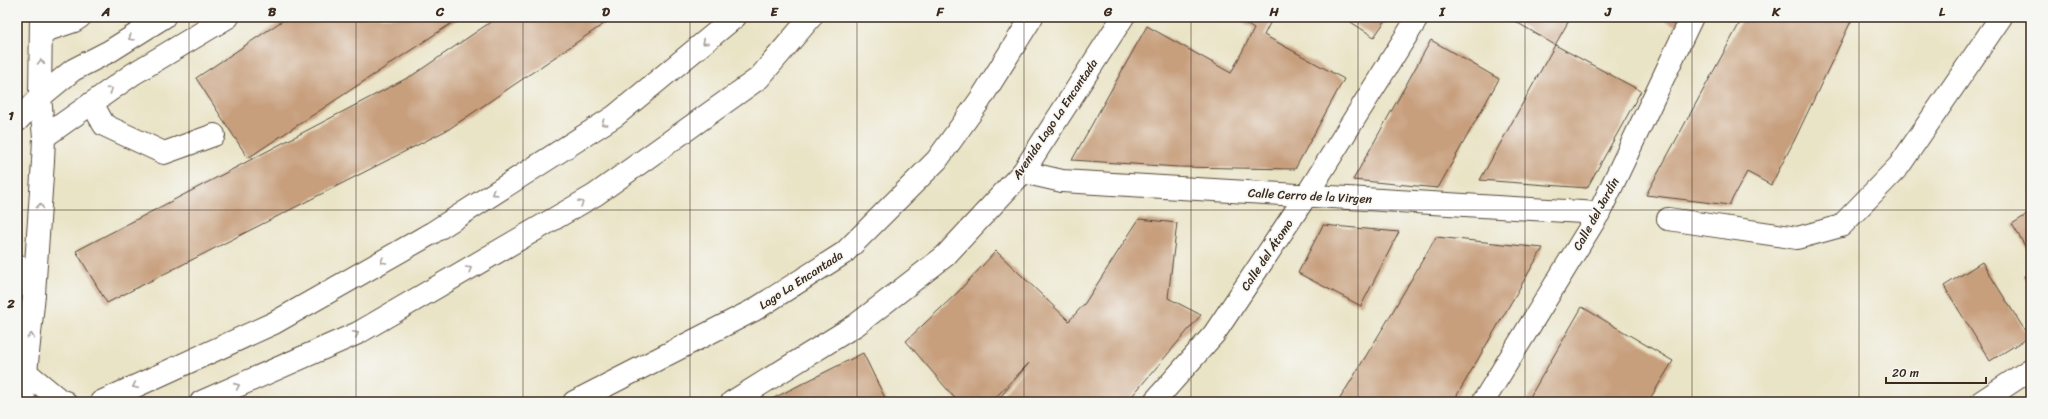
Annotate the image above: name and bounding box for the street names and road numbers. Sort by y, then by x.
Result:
street label: Avenida Lago La Encantada [1006,54,1104,185]
street label: Calle del Jardín [1567,173,1626,255]
street label: Calle Cerro de la Virgen [1247,182,1373,210]
street label: Calle del Átomo [1235,215,1299,295]
street label: Lago La Encantada [754,244,848,316]

